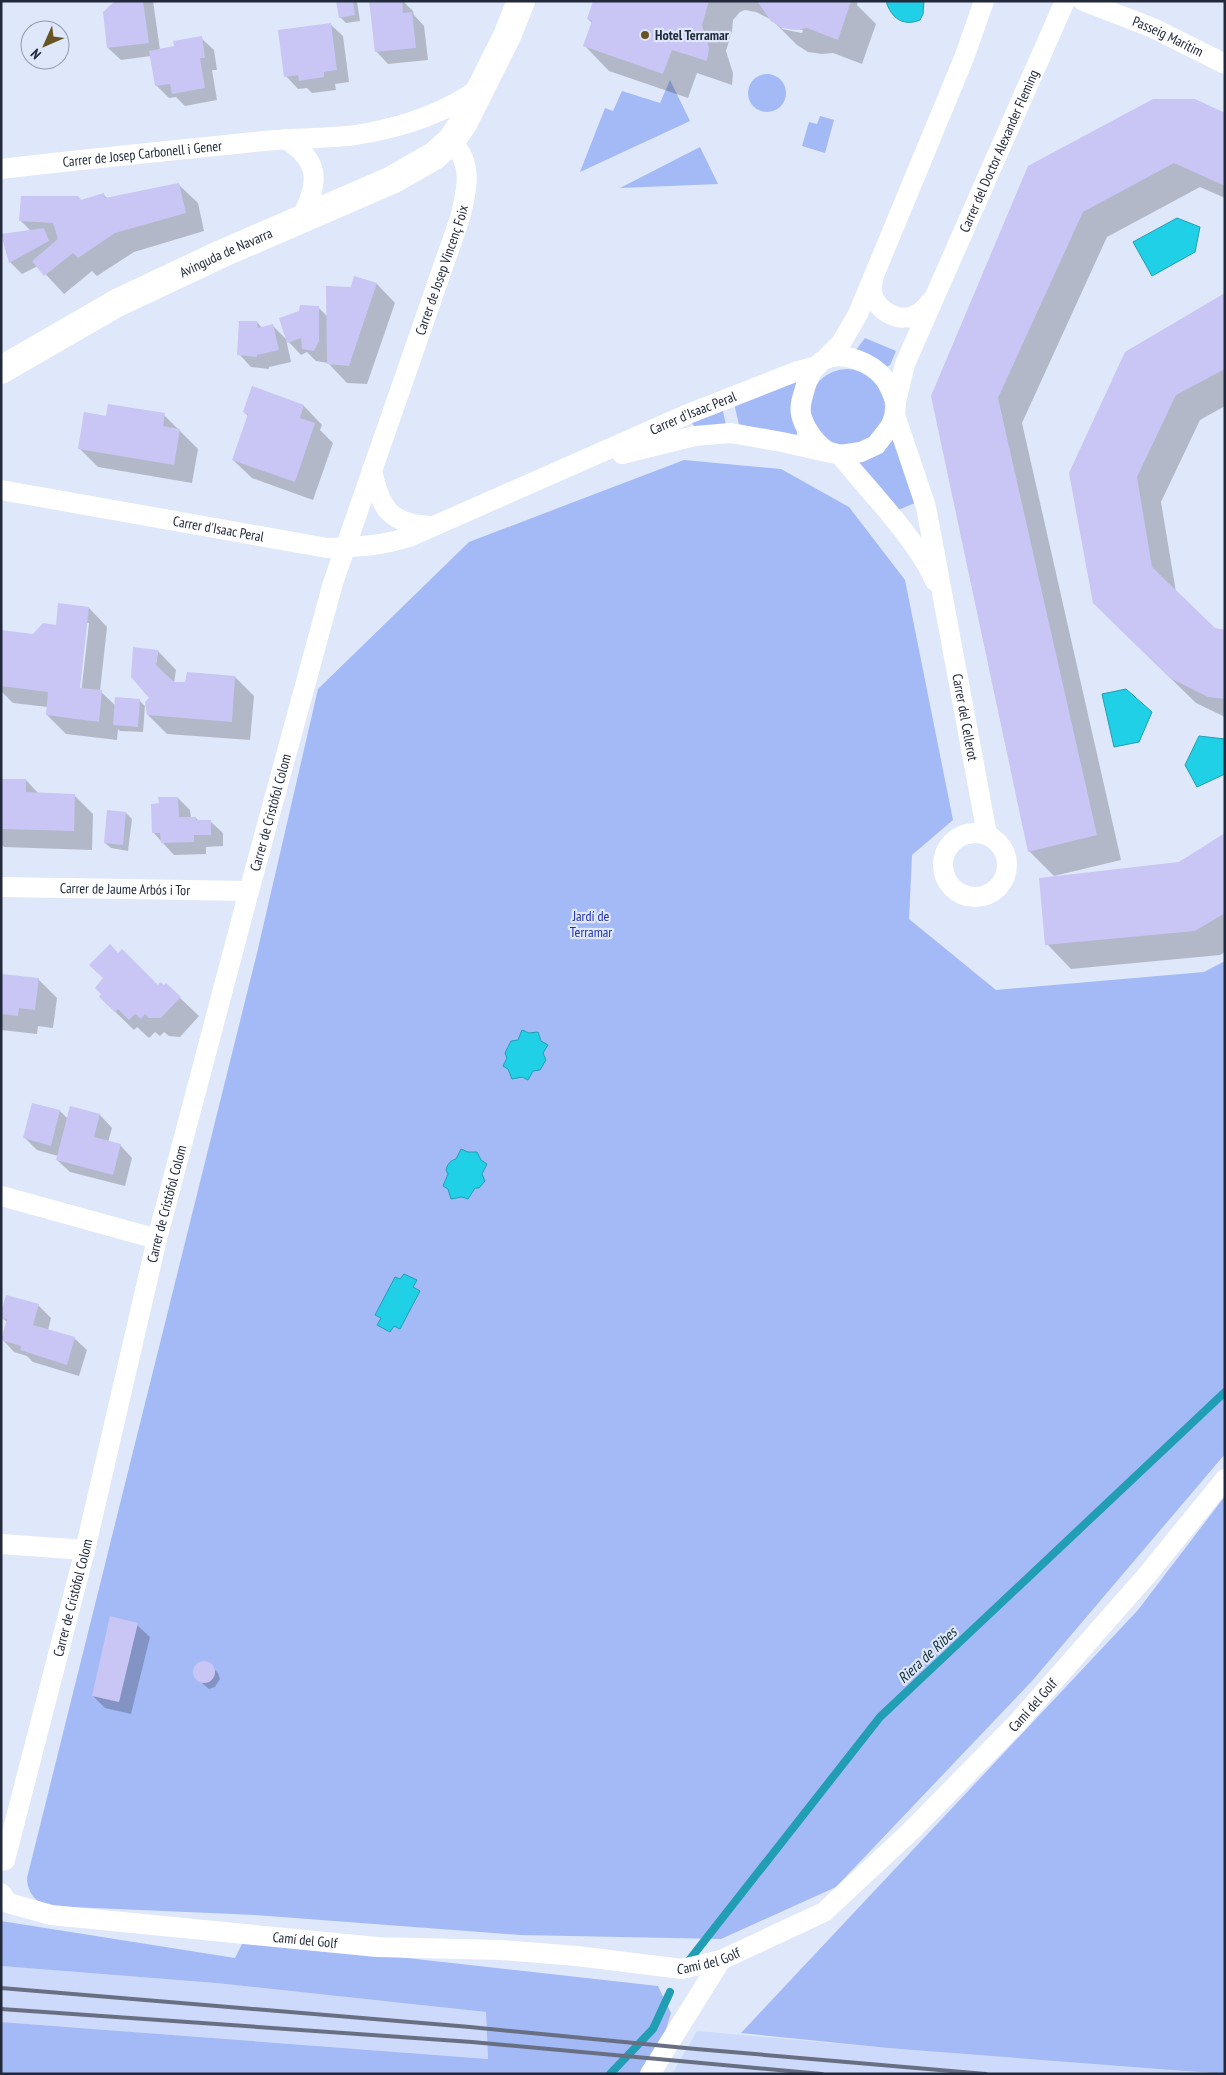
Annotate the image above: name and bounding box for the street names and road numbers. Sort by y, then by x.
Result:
street label: Passeig Marítim [1130,12,1206,61]
street label: Carrer del Doctor Alexander Fleming [955,67,1043,235]
street label: Carrer de Josep Carbonell i Gener [62,136,223,171]
street label: Carrer de Josep Vincenç Foix [411,203,472,337]
street label: Avinguda de Navarra [177,224,275,281]
street label: Carrer d'Isaac Peral [647,387,739,439]
street label: Carrer d'Isaac Peral [172,512,266,546]
street label: Carrer del Cellerot [948,672,982,762]
street label: Carrer de Cristòfol Colom [246,752,295,873]
street label: Carrer de Jaume Arbós i Tor [60,879,190,899]
street label: Carrer de Cristòfol Colom [143,1143,190,1264]
street label: Carrer de Cristòfol Colom [49,1537,96,1658]
street label: Camí del Golf [1004,1675,1061,1736]
street label: Camí del Golf [272,1928,338,1952]
street label: Camí del Golf [676,1943,743,1978]

